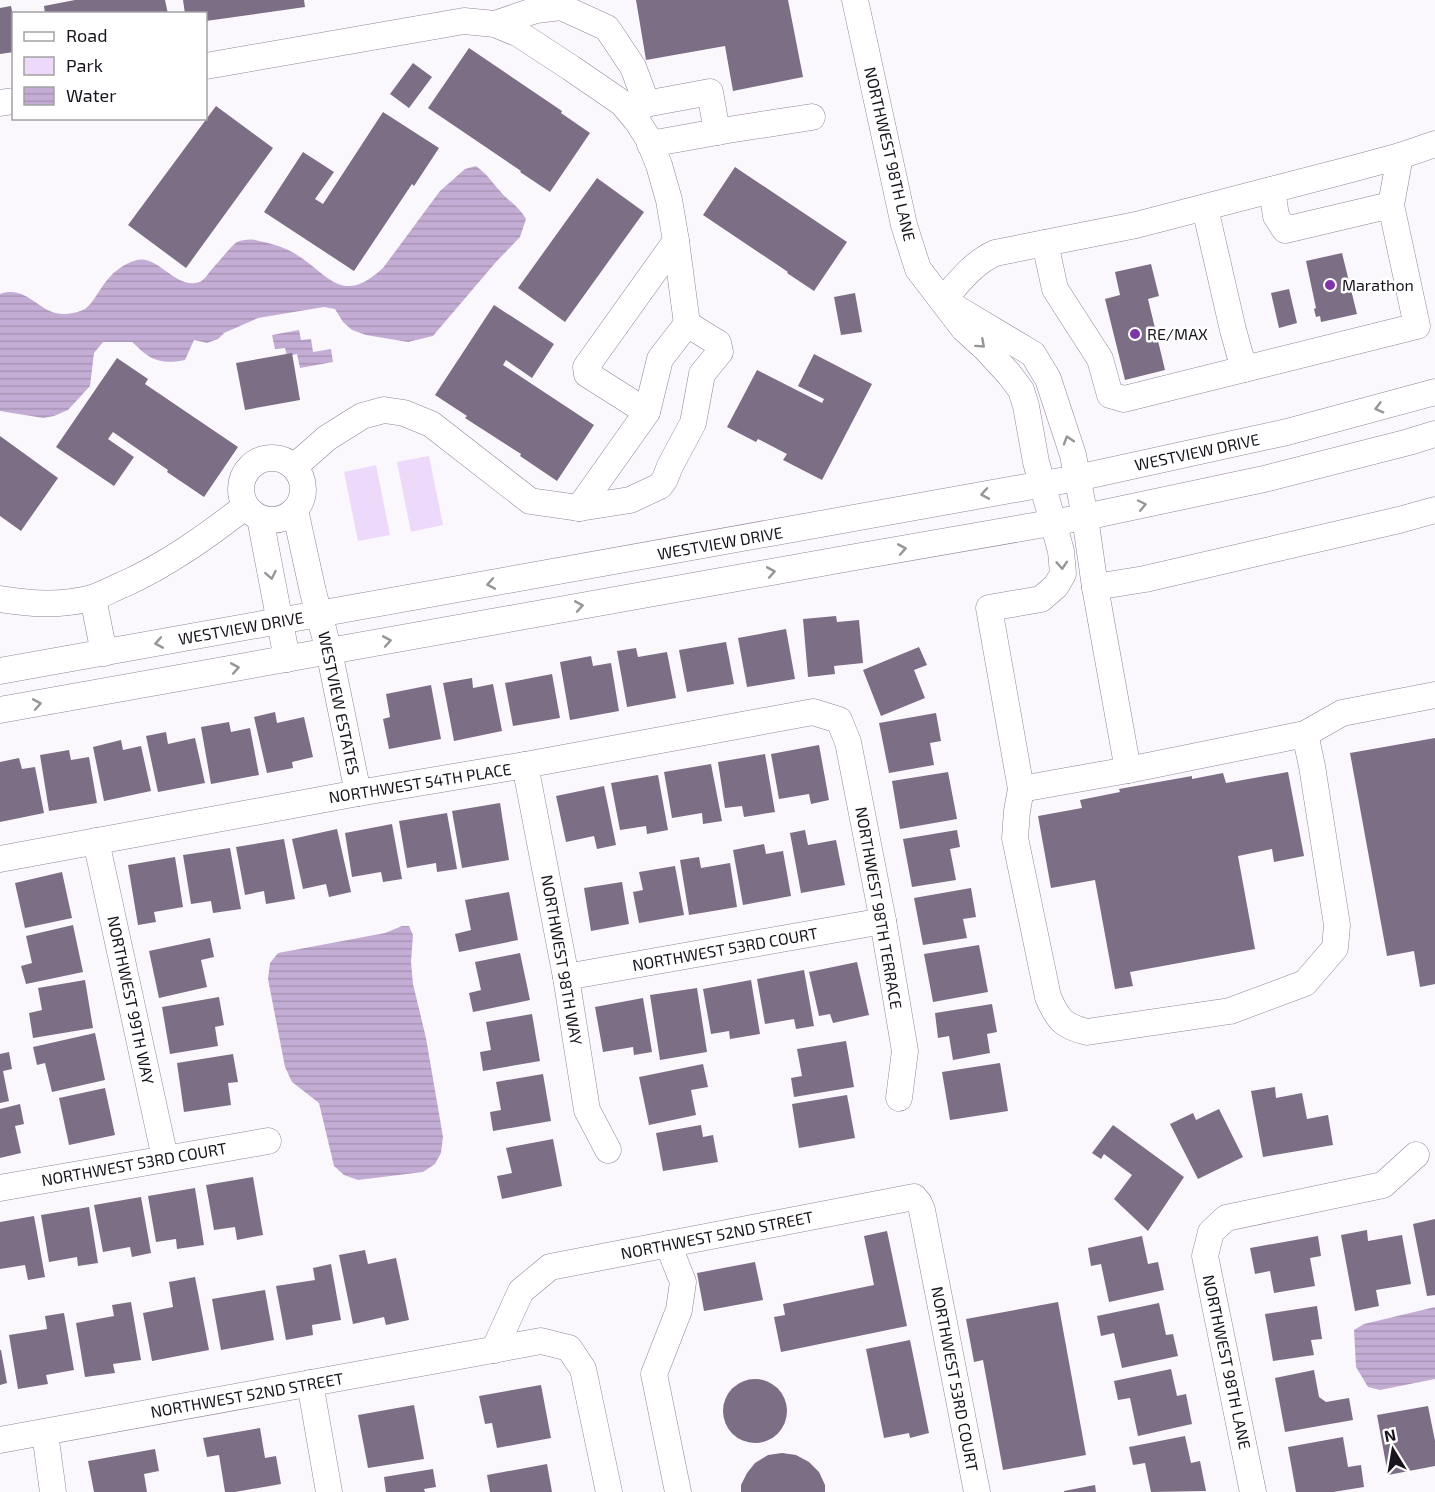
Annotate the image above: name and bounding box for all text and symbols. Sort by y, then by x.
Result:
legend [12,12,207,120]
text: Road [66,24,107,46]
text: Park [66,54,103,76]
street label: NORTHWEST 98TH LANE [861,65,920,243]
text: Water [66,84,116,106]
place label: Marathon [1342,275,1414,294]
marker: Marathon [1323,278,1337,292]
place label: RE/MAX [1147,324,1208,343]
marker: RE/MAX [1128,327,1142,341]
one-way arrow [974,337,985,348]
one-way arrow [1374,401,1384,414]
street label: WESTVIEW DRIVE [1133,429,1261,474]
one-way arrow [1063,435,1075,446]
one-way arrow [980,488,989,500]
one-way arrow [1136,499,1146,512]
street label: WESTVIEW DRIVE [656,522,784,563]
one-way arrow [897,543,907,556]
one-way arrow [1055,560,1068,569]
one-way arrow [765,566,775,579]
one-way arrow [264,570,277,580]
one-way arrow [487,577,497,590]
one-way arrow [574,601,583,613]
street label: WESTVIEW DRIVE [177,607,305,648]
street label: WESTVIEW ESTATES [315,629,364,776]
one-way arrow [381,635,391,648]
one-way arrow [154,636,164,648]
one-way arrow [230,663,239,675]
one-way arrow [32,698,42,711]
street label: NORTHWEST 54TH PLACE [327,759,513,806]
street label: NORTHWEST 98TH TERRACE [852,805,907,1011]
street label: NORTHWEST 98TH WAY [538,873,587,1046]
street label: NORTHWEST 99TH WAY [104,914,159,1086]
street label: NORTHWEST 53RD COURT [631,923,819,974]
street label: NORTHWEST 53RD COURT [40,1138,228,1189]
street label: NORTHWEST 52ND STREET [619,1207,815,1263]
street label: NORTHWEST 98TH LANE [1200,1273,1255,1451]
street label: NORTHWEST 53RD COURT [928,1285,983,1473]
street label: NORTHWEST 52ND STREET [149,1368,345,1421]
north arrow [1363,1420,1423,1480]
text: N [1383,1424,1398,1445]

